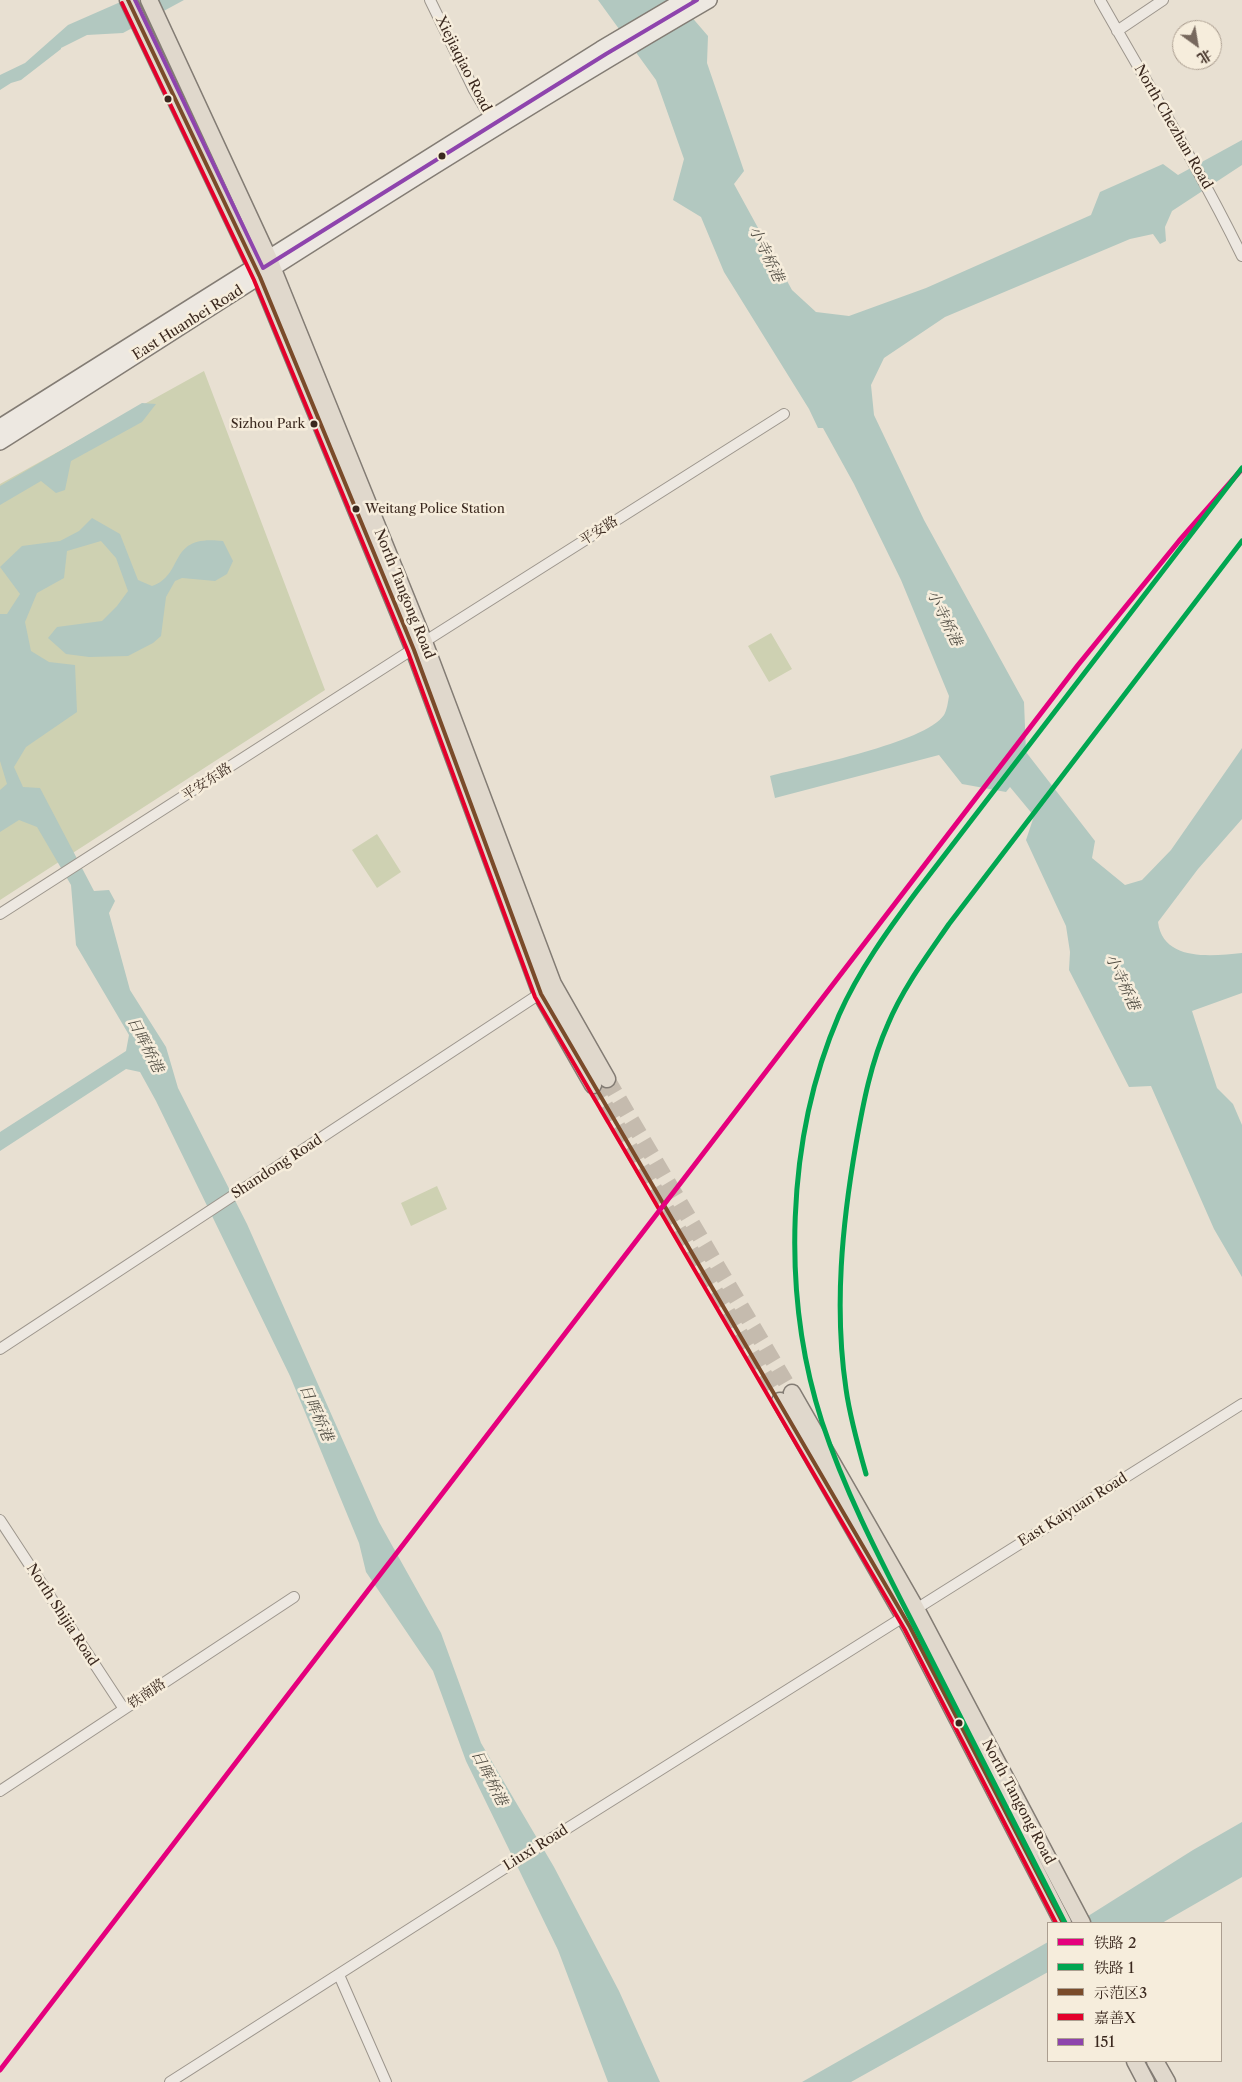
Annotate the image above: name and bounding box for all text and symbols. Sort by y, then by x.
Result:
street label: Xiejiaqiao Road [432,13,494,115]
north arrow [1172,20,1222,70]
text: 北 [1194,46,1215,68]
street label: North Chezhan Road [1130,62,1216,192]
unlabelled marker [163,94,173,104]
unlabelled marker [437,151,447,161]
water label: 小寺桥港 [745,223,787,285]
street label: East Huanbei Road [130,282,246,364]
place label: Sizhou Park [231,416,305,432]
marker: Sizhou Park [309,419,319,429]
place label: Weitang Police Station [365,501,505,517]
marker: Weitang Police Station [351,504,361,514]
street label: 平安路 [577,513,621,549]
street label: North Tangong Road [370,526,438,662]
water label: 小寺桥港 [923,587,965,649]
street label: 平安东路 [179,760,235,804]
water label: 小寺桥港 [1101,951,1143,1013]
water label: 日晖桥港 [123,1014,167,1076]
street label: Shandong Road [228,1131,326,1203]
water label: 日晖桥港 [296,1382,336,1444]
street label: East Kaiyuan Road [1016,1470,1130,1550]
street label: North Shijia Road [23,1561,101,1669]
street label: 铁南路 [125,1675,169,1713]
unlabelled marker [954,1718,964,1728]
street label: North Tangong Road [978,1737,1058,1867]
water label: 日晖桥港 [467,1747,511,1809]
street label: Liuxi Road [501,1822,571,1874]
legend [1047,1922,1222,2062]
text: 铁路 2 [1094,1933,1137,1952]
text: 铁路 1 [1094,1958,1134,1977]
text: 示范区3 [1094,1983,1147,2002]
text: 嘉善X [1094,2008,1136,2027]
text: 151 [1094,2032,1115,2051]

